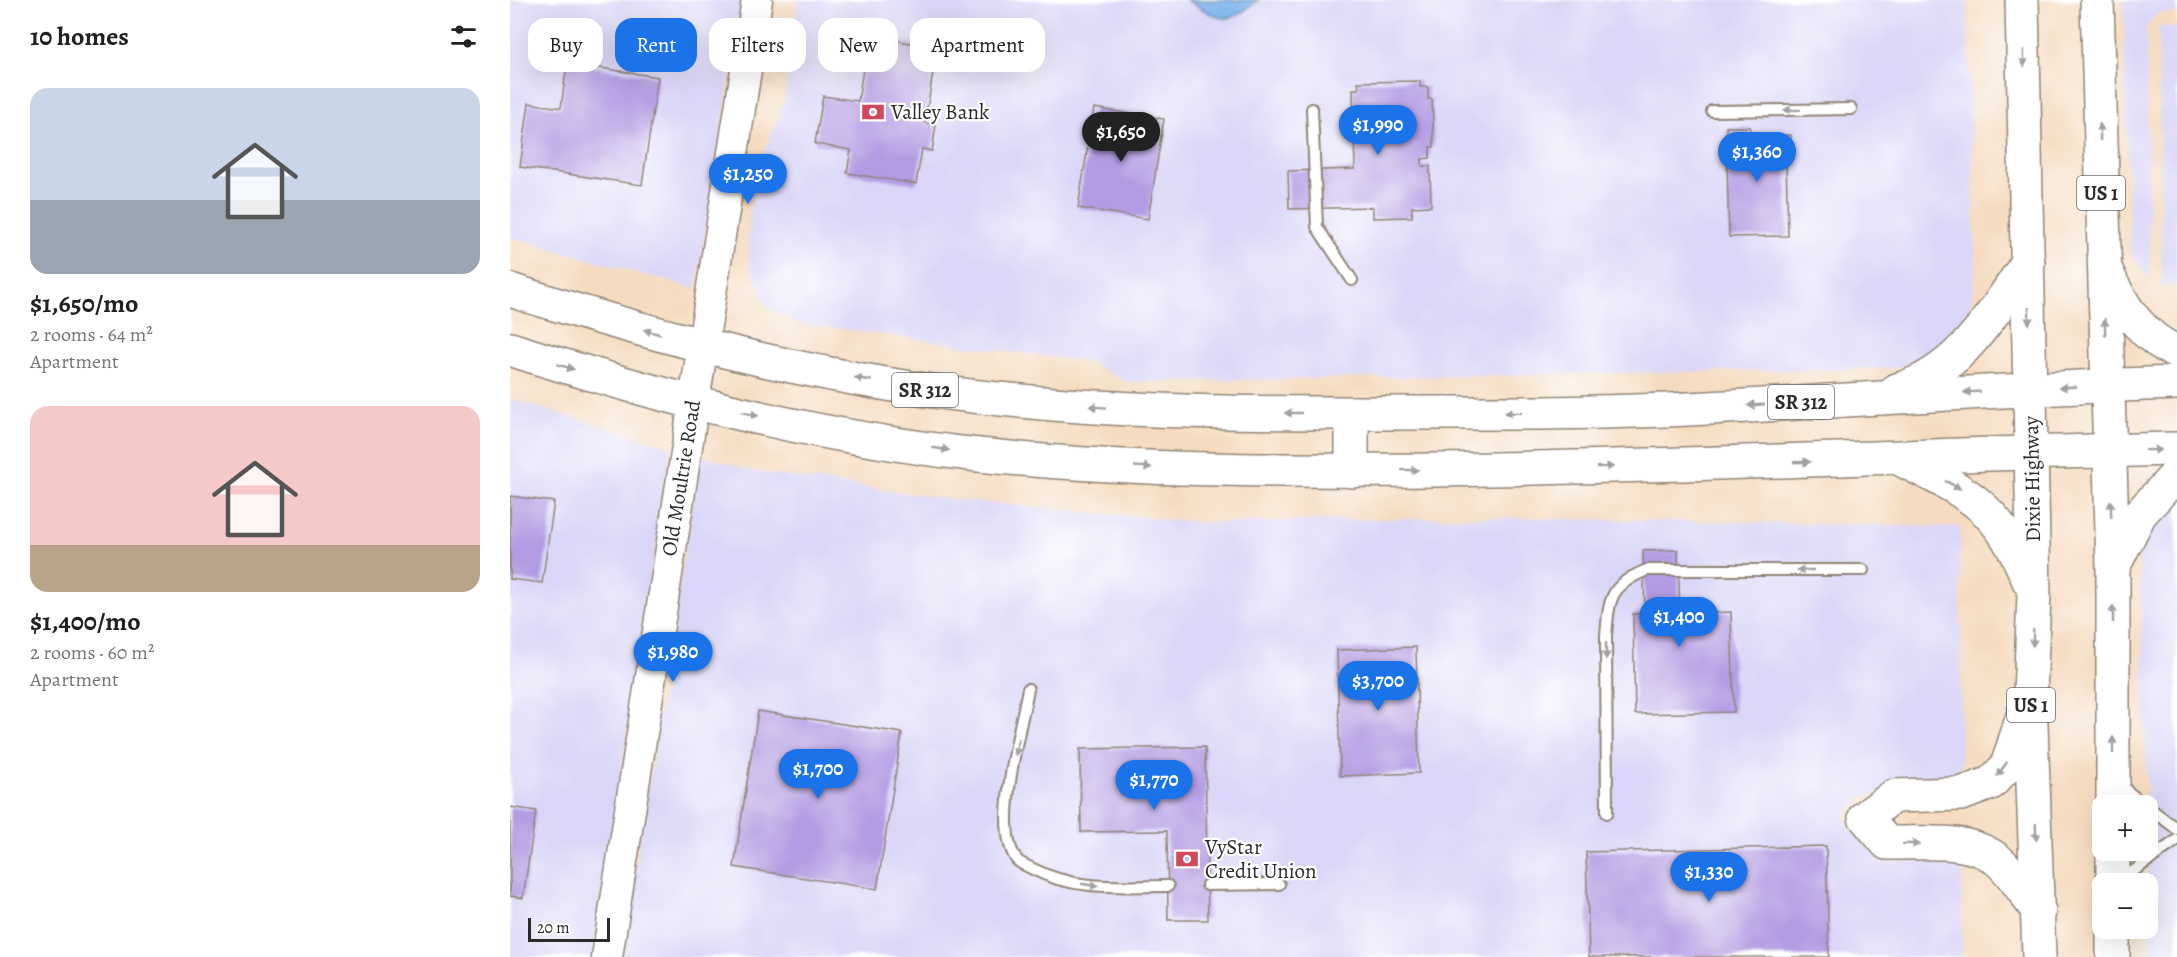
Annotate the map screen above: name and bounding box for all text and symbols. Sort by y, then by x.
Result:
chip: Buy [528,18,603,72]
chip: Rent [615,18,697,72]
chip: Filters [709,18,806,72]
chip: New [818,18,898,72]
chip: Apartment [910,18,1045,72]
text: 10 homes [30,19,129,54]
icon: filters [447,20,480,53]
one-way arrow [2019,49,2028,68]
place label: Valley Bank [890,98,990,126]
bank icon: Valley Bank [860,99,886,125]
pin: $1,990 [1329,105,1427,156]
one-way arrow [1783,105,1802,115]
text: $1,990 [1353,111,1403,138]
pin: $1,650 [1072,112,1170,163]
text: $1,650 [1096,118,1146,145]
one-way arrow [2095,123,2104,142]
icon: home [201,127,309,235]
pin: $1,360 [1708,132,1806,183]
text: $1,360 [1732,138,1782,165]
pin: $1,250 [699,154,797,205]
text: $1,250 [723,160,773,187]
road number: US 1 [2077,176,2125,210]
text: $1,650/mo [30,286,139,321]
one-way arrow [2024,307,2034,326]
one-way arrow [2100,318,2109,337]
text: 2 rooms · 64 m² [30,321,153,348]
one-way arrow [643,327,661,337]
text: Apartment [30,348,119,375]
one-way arrow [557,363,575,372]
road number: SR 312 [892,373,958,407]
one-way arrow [854,374,873,383]
one-way arrow [2059,382,2078,392]
road number: SR 312 [1768,385,1834,419]
one-way arrow [1962,387,1981,396]
street label: Old Moultrie Road [655,397,707,558]
one-way arrow [1746,400,1765,409]
one-way arrow [1089,403,1108,412]
one-way arrow [1284,408,1303,418]
one-way arrow [1504,408,1523,418]
one-way arrow [740,410,759,419]
street label: Dixie Highway [2017,415,2047,542]
icon: home [201,445,309,553]
one-way arrow [932,445,951,454]
one-way arrow [2144,445,2163,455]
one-way arrow [1792,457,1811,467]
one-way arrow [1133,462,1152,472]
one-way arrow [1596,462,1615,472]
one-way arrow [1401,465,1420,475]
one-way arrow [1944,481,1961,490]
one-way arrow [2107,499,2116,518]
one-way arrow [1795,565,1814,575]
pin: $1,400 [1630,597,1728,648]
text: $1,400 [1653,603,1705,630]
text: $1,400/mo [30,604,141,639]
one-way arrow [2108,604,2118,623]
one-way arrow [2028,628,2037,647]
pin: $1,980 [624,632,722,683]
text: $1,980 [648,638,698,665]
text: 2 rooms · 60 m² [30,639,154,666]
one-way arrow [1601,641,1611,660]
pin: $3,700 [1329,661,1427,712]
text: Apartment [30,666,119,693]
text: $3,700 [1352,667,1404,694]
road number: US 1 [2007,688,2055,722]
one-way arrow [2108,735,2118,754]
one-way arrow [1012,737,1021,756]
pin: $1,700 [769,749,867,800]
text: $1,700 [793,755,843,782]
pin: $1,770 [1105,760,1203,811]
one-way arrow [1996,761,2008,777]
text: $1,770 [1130,766,1179,793]
map controls [2092,795,2158,939]
button: + [2092,795,2158,861]
one-way arrow [2031,823,2040,842]
place label: VyStar Credit Union [1204,833,1317,885]
one-way arrow [1901,839,1920,849]
bank icon: VyStar Credit Union [1174,846,1200,872]
pin: $1,330 [1660,852,1758,903]
text: $1,330 [1684,858,1734,885]
button: − [2092,873,2158,939]
one-way arrow [1081,881,1100,890]
scale bar [528,915,610,942]
text: 20 m [537,917,570,939]

